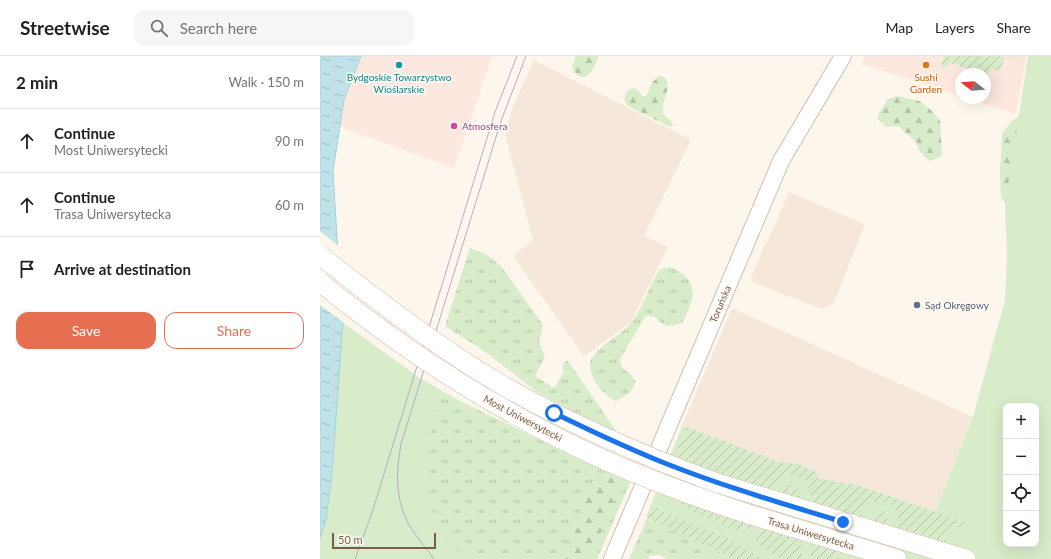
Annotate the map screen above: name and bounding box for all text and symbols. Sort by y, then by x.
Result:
search box [134,10,414,46]
text: Streetwise [20,16,110,39]
icon: search [148,17,170,39]
text: Search here [180,19,257,37]
text: Map [885,19,913,36]
text: Layers [935,19,975,36]
text: Share [997,19,1031,36]
marker: Bydgoskie Towarzystwo Wioślarskie [394,60,404,70]
marker: Sushi Garden [921,60,931,70]
north arrow [955,68,991,104]
place label: Bydgoskie Towarzystwo Wioślarskie [347,71,452,95]
place label: Sushi Garden [910,71,942,95]
text: 2 min [16,72,58,93]
text: Walk · 150 m [228,74,304,90]
place label: Atmosfera [462,120,507,132]
marker: Atmosfera [449,121,459,131]
text: Continue [54,124,115,142]
icon: ahead [16,130,38,152]
text: 90 m [275,133,304,149]
text: Most Uniwersytecki [54,142,168,158]
text: Continue [54,188,115,206]
icon: ahead [16,194,38,216]
text: 60 m [275,197,304,213]
text: Trasa Uniwersytecka [54,206,171,222]
icon: arrive [16,258,38,280]
text: Arrive at destination [54,260,191,278]
street label: Toruńska [707,283,733,325]
place label: Sąd Okręgowy [925,299,990,311]
marker: Sąd Okręgowy [912,300,922,310]
button: Save [16,312,156,349]
button: Share [164,312,304,349]
street label: Most Uniwersytecki [481,392,565,444]
map controls [1003,403,1039,547]
button: + [1003,403,1039,439]
route start [545,404,563,422]
button: − [1003,439,1039,475]
button: locate [1003,475,1039,511]
button: layers [1003,511,1039,547]
route end [834,513,852,531]
street label: Trasa Uniwersytecka [766,514,856,552]
scale bar [332,531,436,550]
text: 50 m [338,533,363,546]

